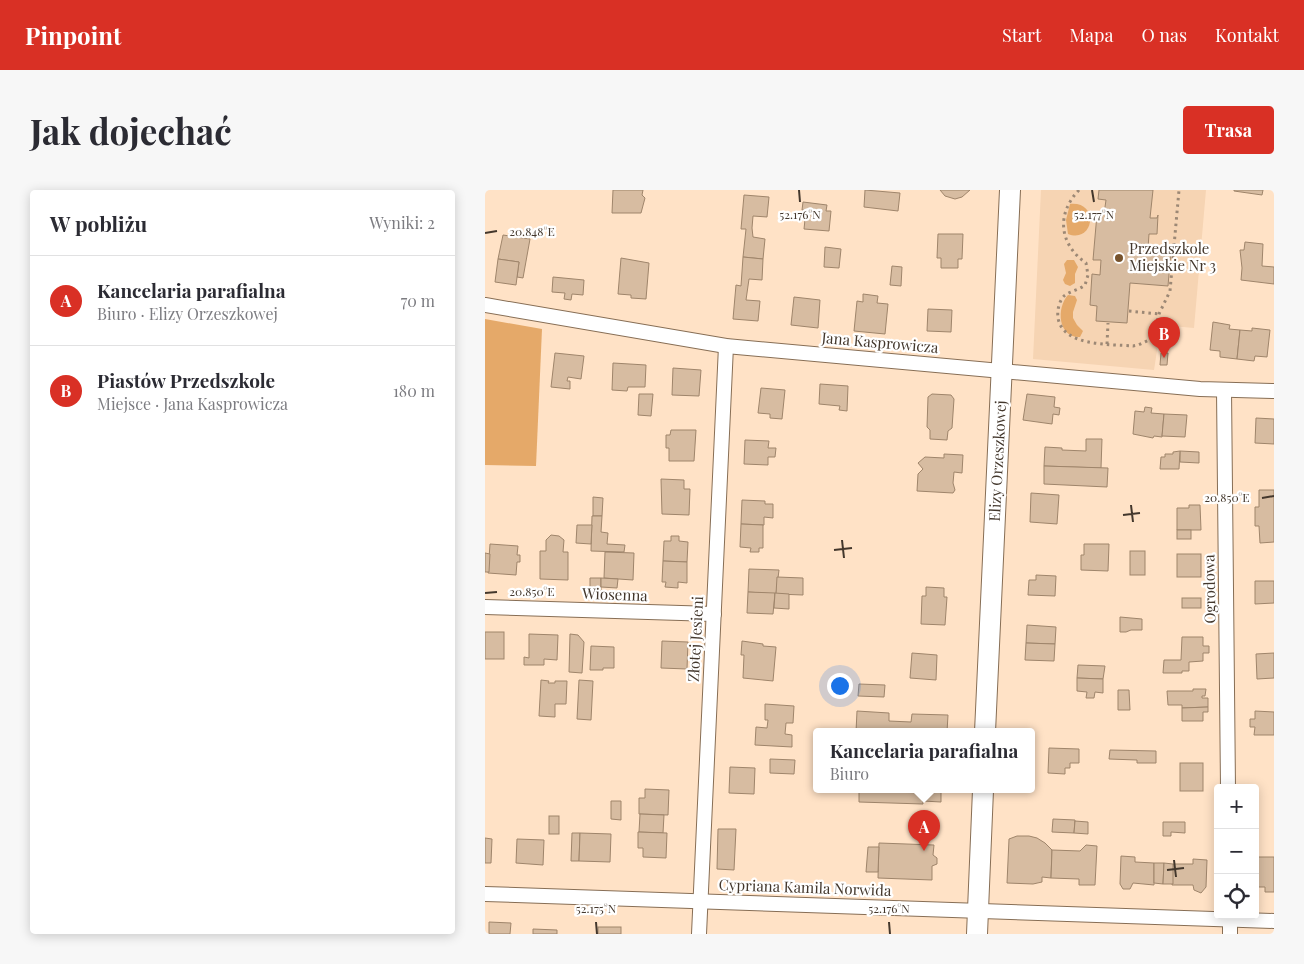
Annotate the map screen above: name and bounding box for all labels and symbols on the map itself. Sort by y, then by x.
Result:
text: 52.176°N [779,206,821,222]
text: 52.177°N [1074,206,1115,222]
text: 20.848°E [509,223,555,239]
place label: Przedszkole Miejskie Nr 3 [1129,238,1216,275]
marker: Przedszkole Miejskie Nr 3 [1113,252,1125,264]
pin: B [1148,317,1180,358]
street label: Jana Kasprowicza [820,327,940,357]
street label: Elizy Orzeszkowej [984,400,1010,522]
text: 20.850°E [1204,489,1250,505]
street label: Ogrodowa [1198,554,1220,624]
text: 20.850°E [509,583,555,599]
street label: Wiosenna [581,583,649,605]
street label: Złotej Jesieni [683,595,707,682]
your location [827,673,853,699]
pin: A [908,810,940,851]
street label: Cypriana Kamila Norwida [718,874,892,900]
text: 52.175°N [576,900,617,916]
text: 52.176°N [868,900,910,916]

